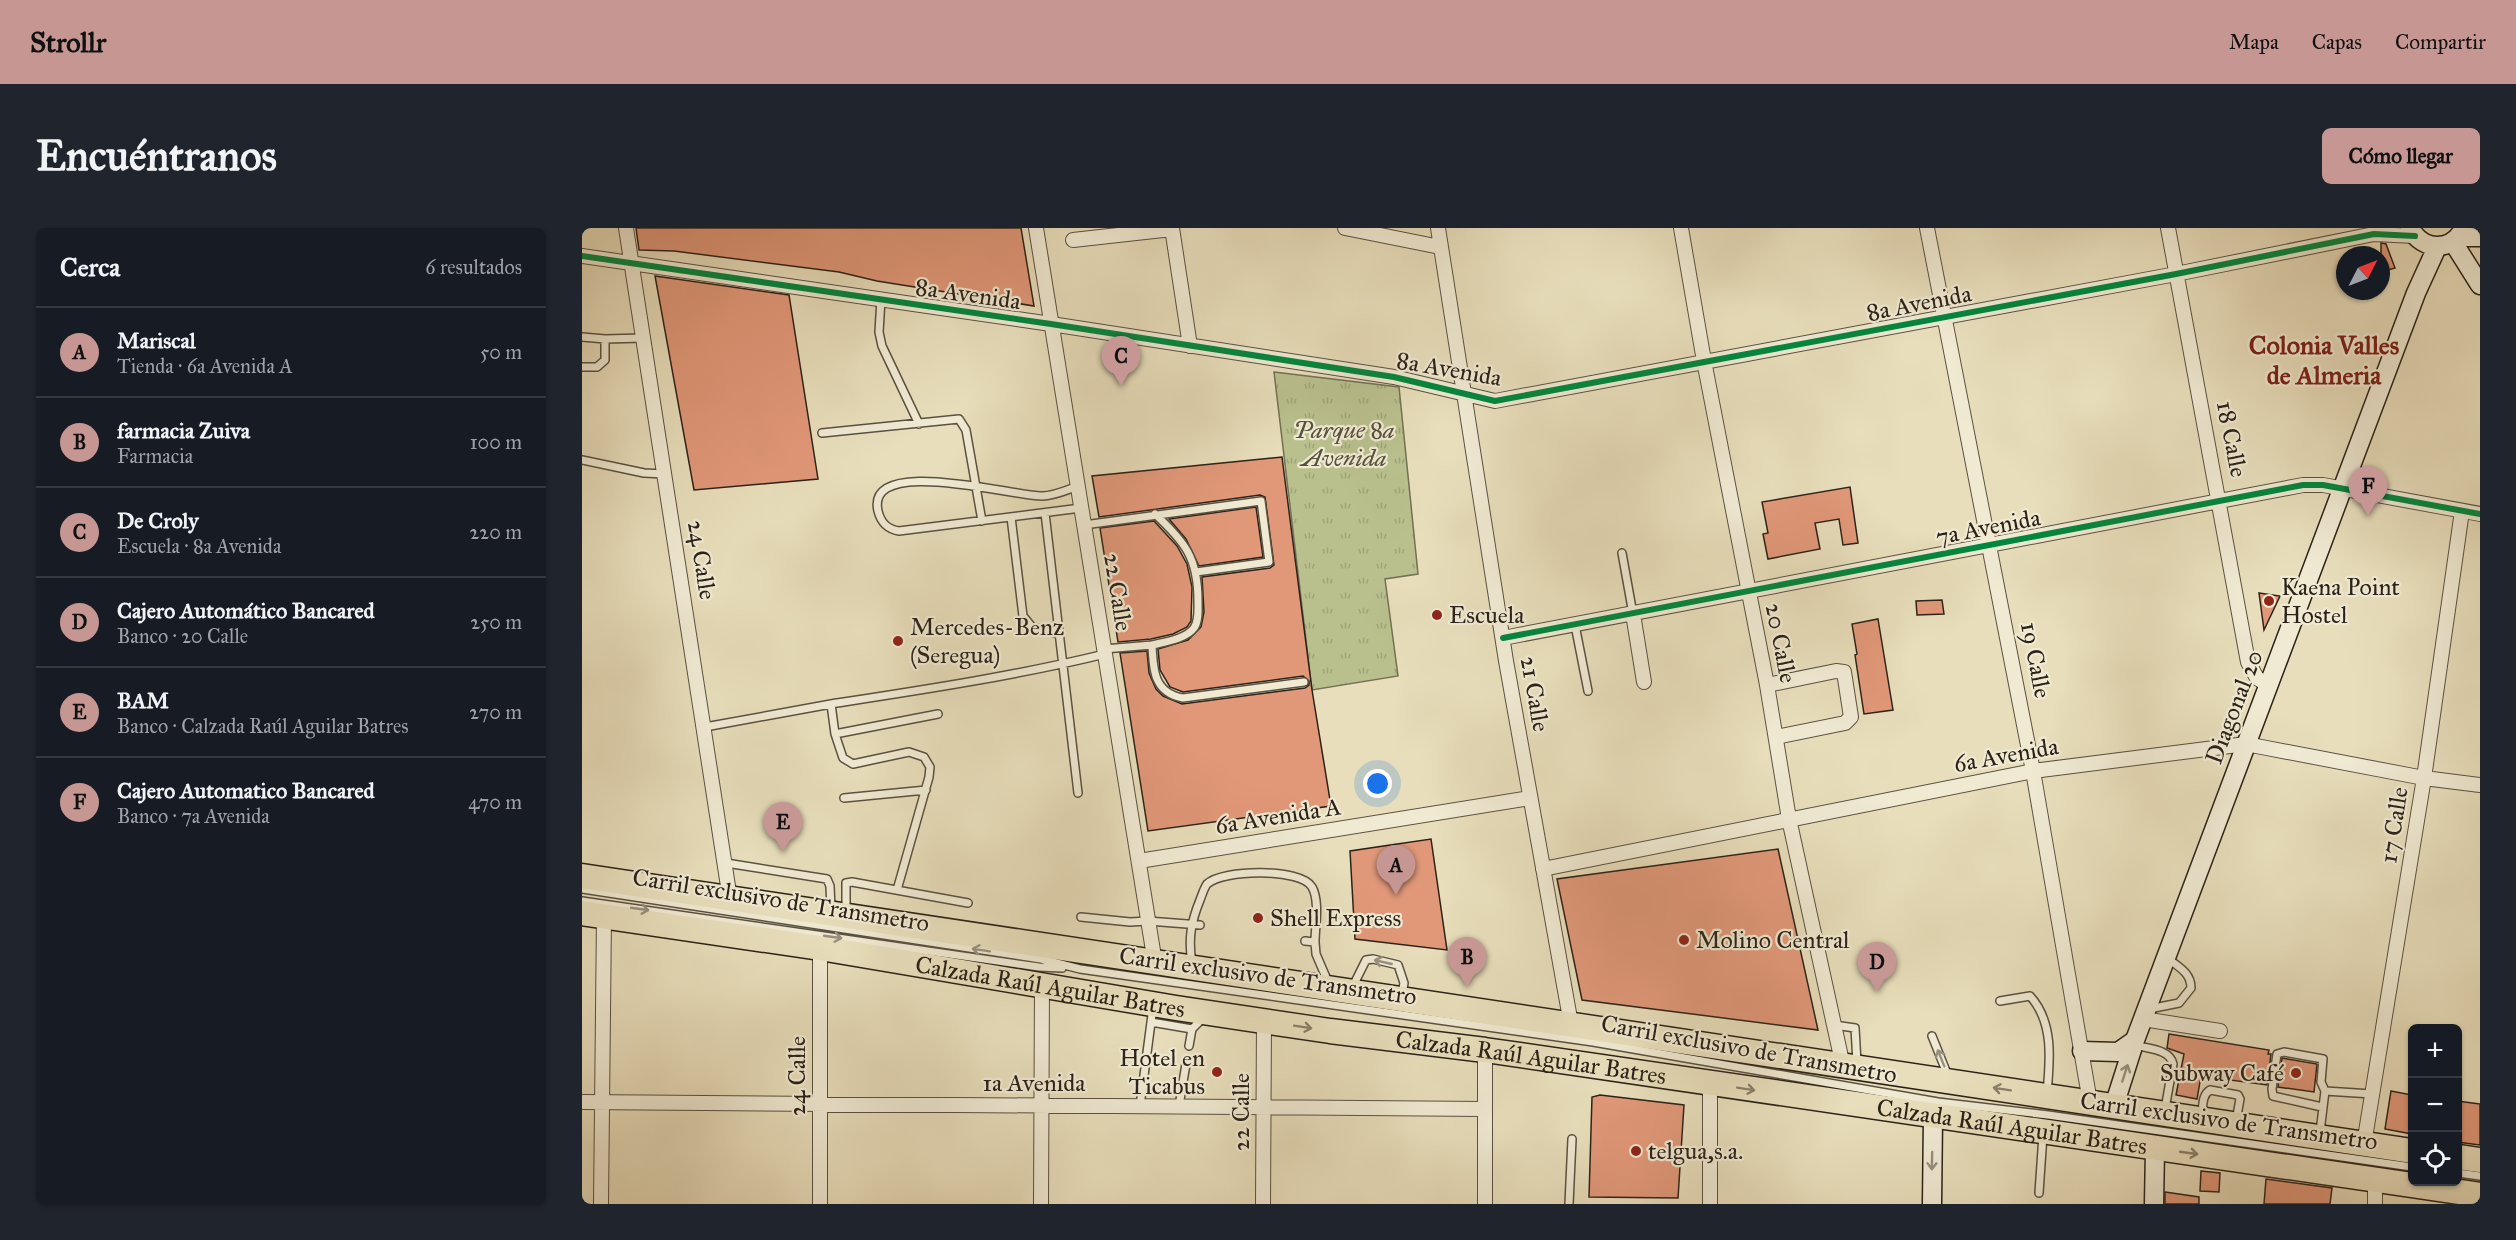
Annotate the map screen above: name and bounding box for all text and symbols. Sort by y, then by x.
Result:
text: Strollr [30,25,106,60]
text: Mapa [2229,29,2279,55]
text: Capas [2312,29,2362,55]
text: Compartir [2395,29,2486,55]
button: Cómo llegar [2322,128,2480,184]
text: Encuéntranos [36,130,277,182]
north arrow [2336,246,2390,300]
text: Cerca [60,251,120,283]
text: 6 resultados [425,255,522,279]
street label: 8a Avenida [913,272,1024,316]
street label: 8a Avenida [1864,278,1975,328]
text: Mariscal [117,327,196,354]
district label: Colonia Valles de Almeria [2249,329,2400,391]
pin: C [1102,336,1140,386]
text: A [73,340,86,364]
text: 50 m [480,340,522,364]
street label: 8a Avenida [1394,345,1505,393]
text: Tienda · 6a Avenida A [117,354,293,378]
street label: 18 Calle [2210,398,2254,480]
park label: Parque 8a Avenida [1293,415,1395,473]
text: farmacia Zuiva [117,417,250,444]
text: B [73,430,86,454]
text: 100 m [470,430,522,454]
text: Farmacia [117,444,193,468]
pin: F [2348,466,2388,516]
street label: 7a Avenida [1933,502,2044,552]
text: De Croly [117,507,198,534]
street label: 24 Calle [681,518,723,602]
text: C [73,520,86,544]
text: 220 m [470,520,522,544]
text: Escuela · 8a Avenida [117,534,281,558]
street label: 22 Calle [1097,551,1139,633]
place label: Kaena Point Hostel [2281,572,2400,630]
marker: Kaena Point Hostel [2262,594,2276,608]
text: Cajero Automático Bancared [117,597,375,624]
place label: Escuela [1449,600,1525,630]
street label: 20 Calle [1759,601,1803,685]
marker: Escuela [1430,608,1444,622]
text: D [72,610,87,634]
text: 250 m [470,610,522,634]
place label: Mercedes-Benz (Seregua) [910,612,1064,670]
street label: 19 Calle [2014,619,2058,701]
text: Banco · 20 Calle [117,624,248,648]
marker: Mercedes-Benz (Seregua) [891,634,905,648]
street label: Diagonal 20 [2199,646,2269,768]
street label: 21 Calle [1514,654,1556,734]
text: BAM [117,687,169,714]
text: E [72,700,87,724]
text: 270 m [469,700,522,724]
text: Banco · Calzada Raúl Aguilar Batres [117,714,409,738]
street label: 6a Avenida [1951,731,2062,779]
your location [1363,769,1392,798]
text: Cajero Automatico Bancared [117,777,375,804]
street label: 17 Calle [2373,785,2415,865]
text: F [73,790,86,814]
text: 470 m [468,790,522,814]
street label: 6a Avenida A [1213,791,1343,841]
pin: E [764,802,802,852]
text: Banco · 7a Avenida [117,804,270,828]
pin: A [1376,846,1416,895]
street label: Carril exclusivo de Transmetro [631,862,931,938]
place label: Shell Express [1270,903,1401,933]
one-way arrow [629,904,649,915]
marker: Shell Express [1251,911,1265,925]
place label: Molino Central [1696,925,1850,955]
one-way arrow [822,932,842,943]
marker: Molino Central [1677,933,1691,947]
pin: B [1448,938,1486,987]
street label: Carril exclusivo de Transmetro [1117,940,1419,1012]
pin: D [1858,942,1896,992]
one-way arrow [971,944,991,955]
street label: Calzada Raúl Aguilar Batres [913,949,1187,1024]
one-way arrow [1373,955,1392,967]
street label: Carril exclusivo de Transmetro [1599,1008,1899,1090]
one-way arrow [1293,1022,1313,1033]
street label: Calzada Raúl Aguilar Batres [1394,1024,1668,1091]
map controls [2408,1024,2462,1186]
button: + [2408,1024,2462,1078]
street label: 24 Calle [782,1036,812,1116]
place label: Hotel en Ticabus [1119,1043,1205,1101]
one-way arrow [1935,1050,1946,1068]
place label: Subway Café [2160,1058,2284,1088]
one-way arrow [2120,1064,2131,1083]
marker: Hotel en Ticabus [1210,1065,1224,1079]
marker: Subway Café [2289,1066,2303,1080]
street label: 1a Avenida [983,1068,1086,1098]
street label: 22 Calle [1226,1073,1256,1151]
button: − [2408,1078,2462,1132]
one-way arrow [1736,1083,1756,1094]
one-way arrow [1992,1083,2012,1094]
street label: Carril exclusivo de Transmetro [2078,1085,2380,1157]
street label: Calzada Raúl Aguilar Batres [1875,1092,2149,1161]
button: locate [2408,1132,2462,1186]
place label: telgua,s.a. [1648,1136,1743,1166]
marker: telgua,s.a. [1629,1144,1643,1158]
one-way arrow [2178,1148,2198,1159]
one-way arrow [1927,1150,1938,1170]

